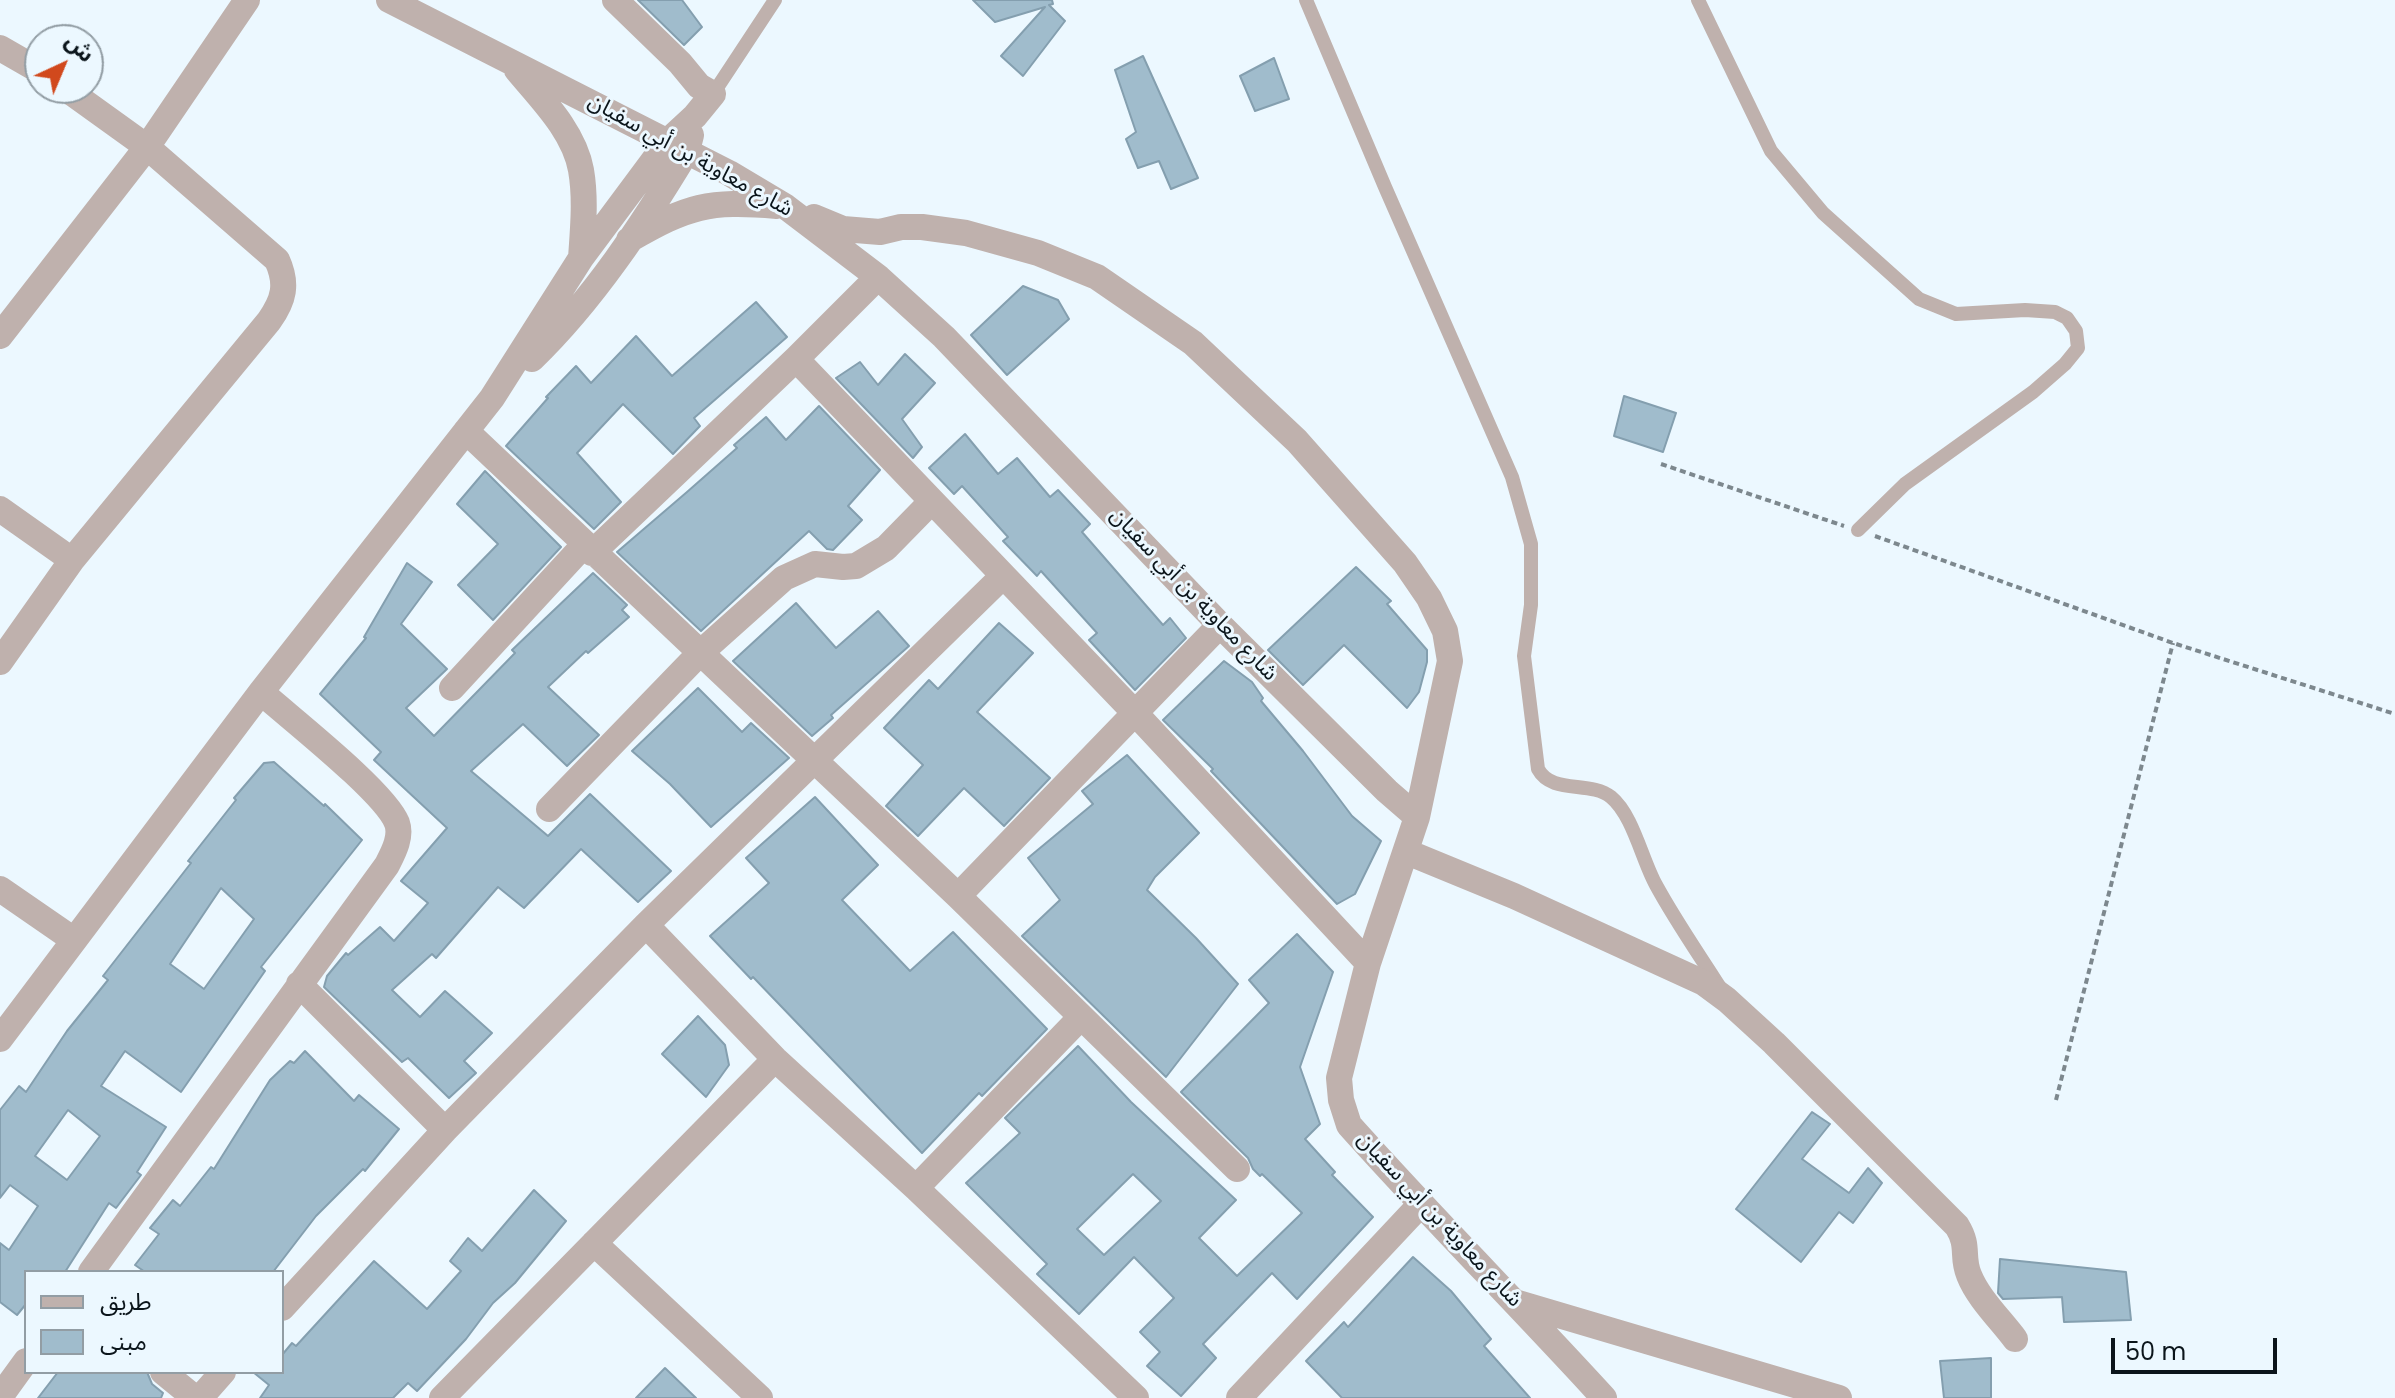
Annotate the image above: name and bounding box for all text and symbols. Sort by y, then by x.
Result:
north arrow [24,24,104,104]
text: ش [58,26,101,69]
street label: شارع معاوية بن أبي سفيان [583,89,797,223]
street label: شارع معاوية بن أبي سفيان [1104,503,1282,687]
street label: شارع معاوية بن أبي سفيان [1351,1127,1527,1313]
legend [24,1270,284,1374]
text: طريق [100,1285,152,1318]
scale bar [2115,1322,2281,1372]
text: مبنى [100,1325,147,1358]
text: 50 m [2125,1335,2186,1368]

